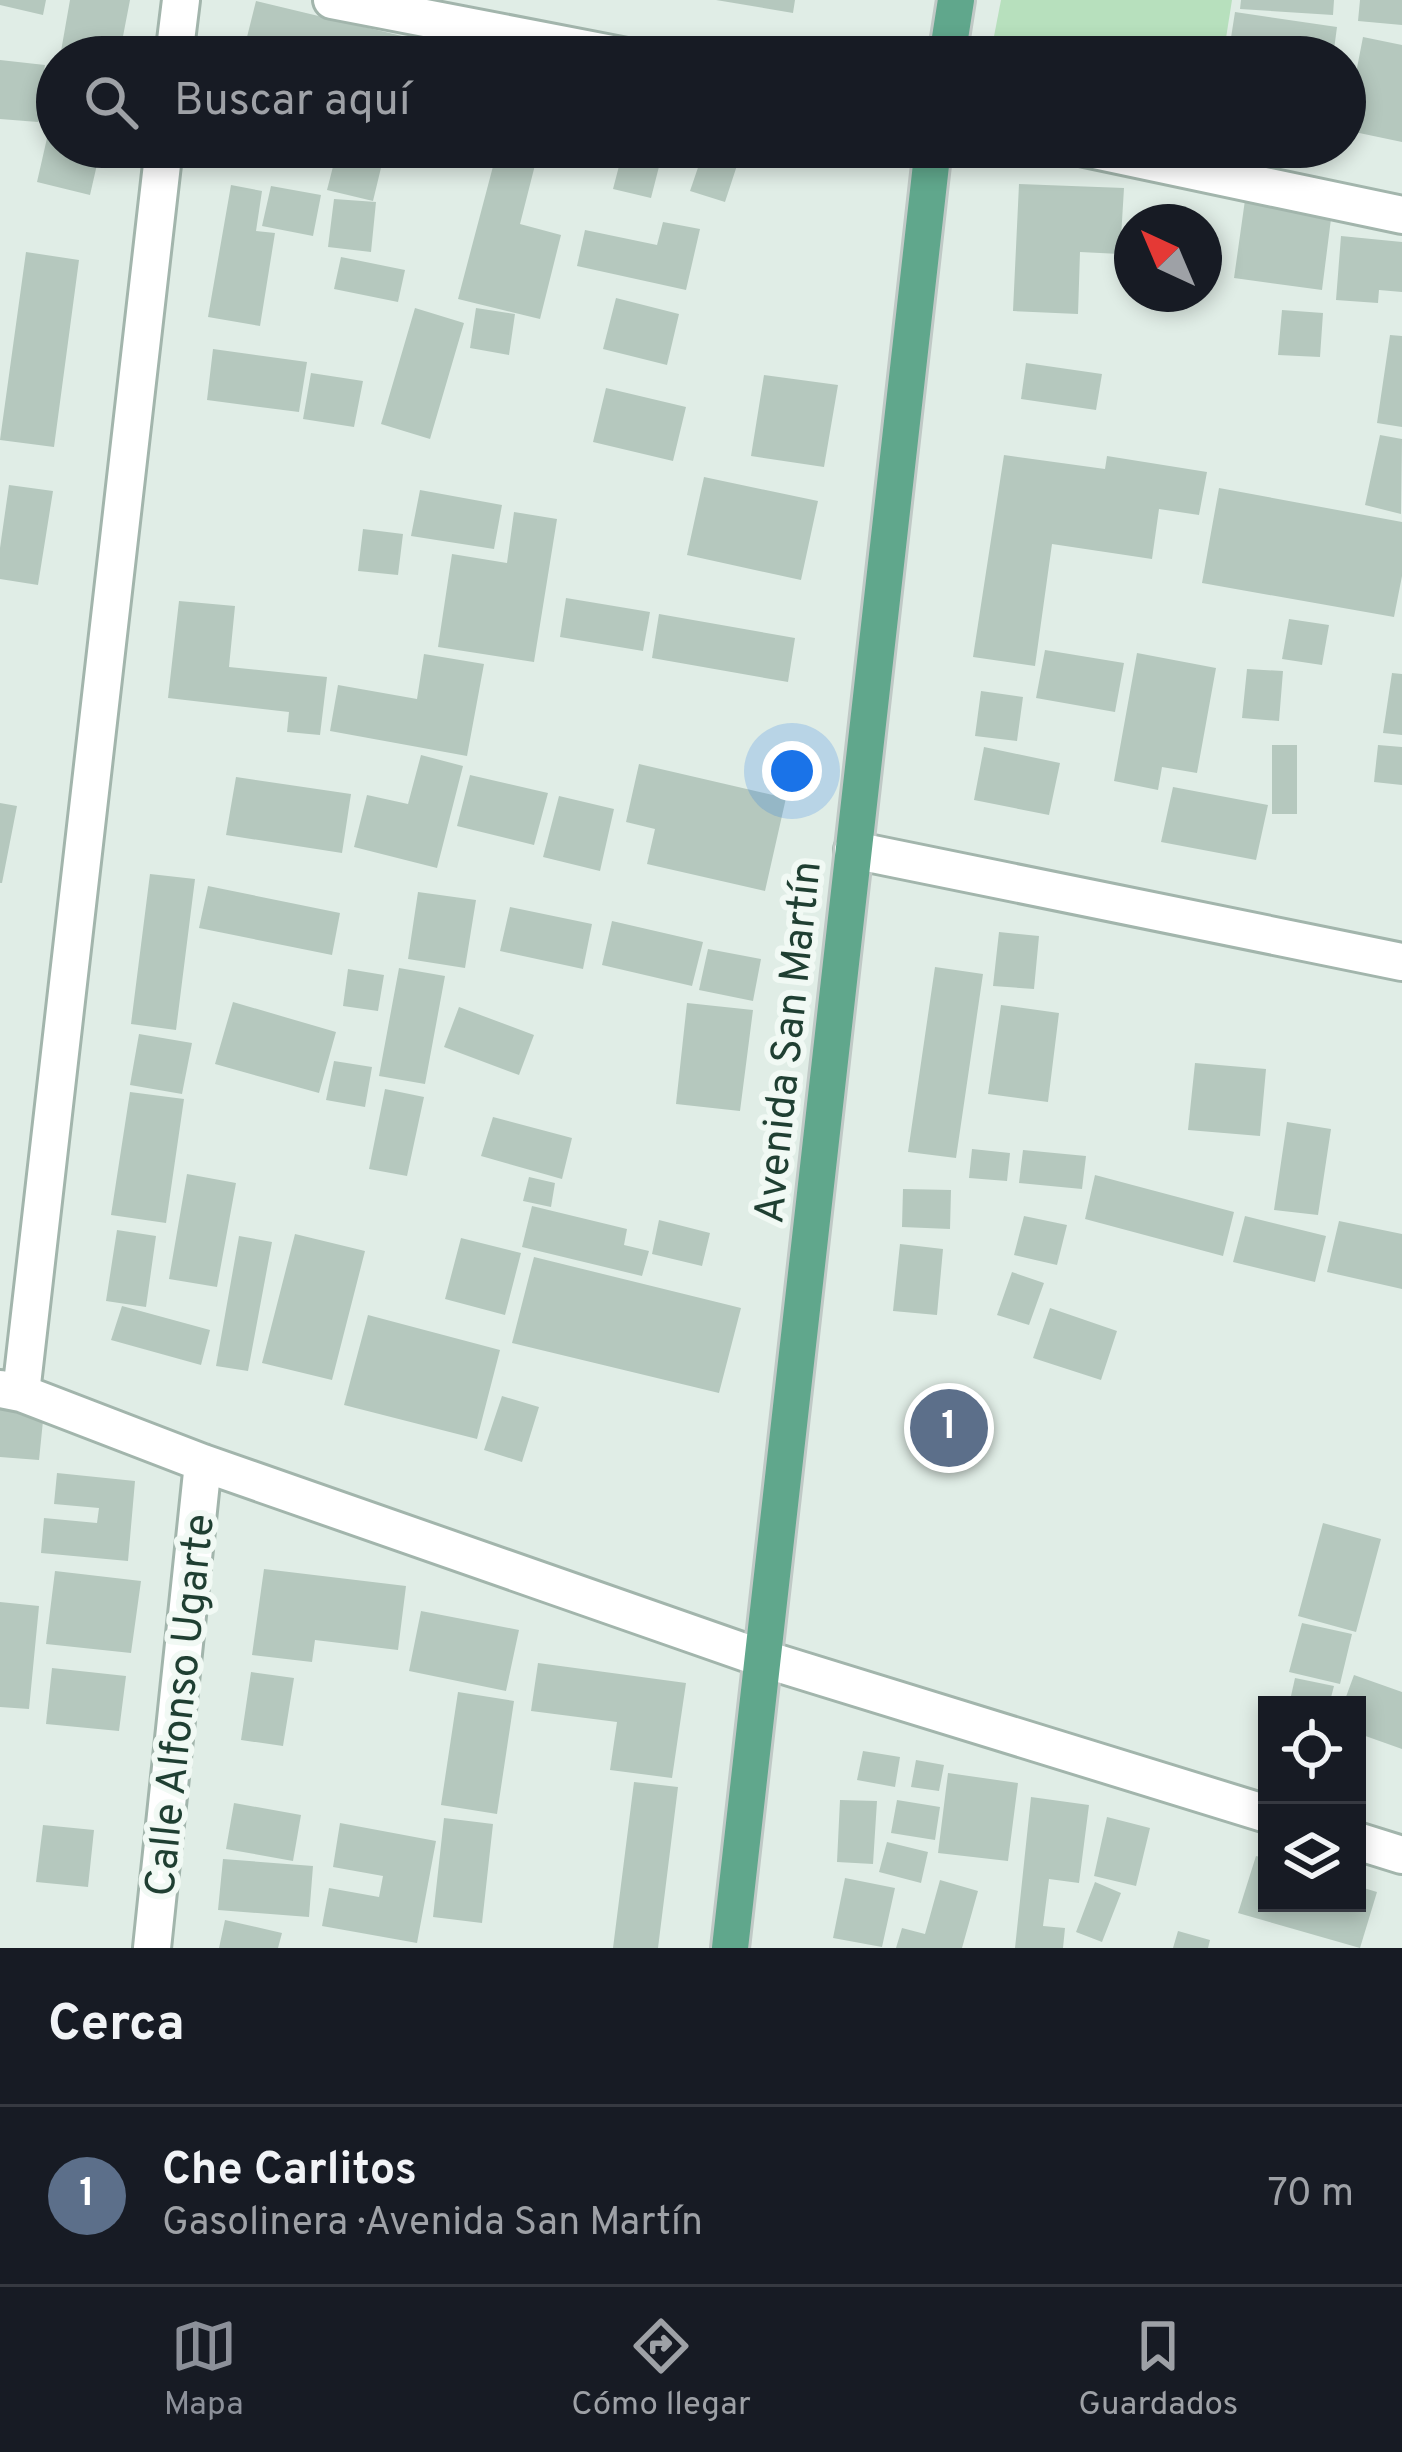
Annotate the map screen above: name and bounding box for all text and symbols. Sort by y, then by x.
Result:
search box [36,36,1366,168]
icon: search [78,69,144,135]
text: Buscar aquí [174,74,410,131]
north arrow [1114,204,1222,312]
your location [762,741,822,801]
street label: Avenida San Martín [745,859,836,1226]
pin: 1 [910,1383,988,1473]
street label: Calle Alfonso Ugarte [136,1511,229,1899]
map controls [1258,1696,1366,1912]
button: locate [1258,1696,1366,1804]
button: layers [1258,1804,1366,1912]
text: Cerca [48,1994,185,2059]
text: Che Carlitos [162,2143,417,2200]
text: 1 [79,2171,95,2220]
text: 70 m [1268,2171,1354,2220]
text: Gasolinera · Avenida San Martín [162,2200,703,2249]
tab: Mapa [164,2313,244,2427]
tab: Cómo llegar [571,2313,751,2427]
tab: Guardados [1078,2313,1238,2427]

